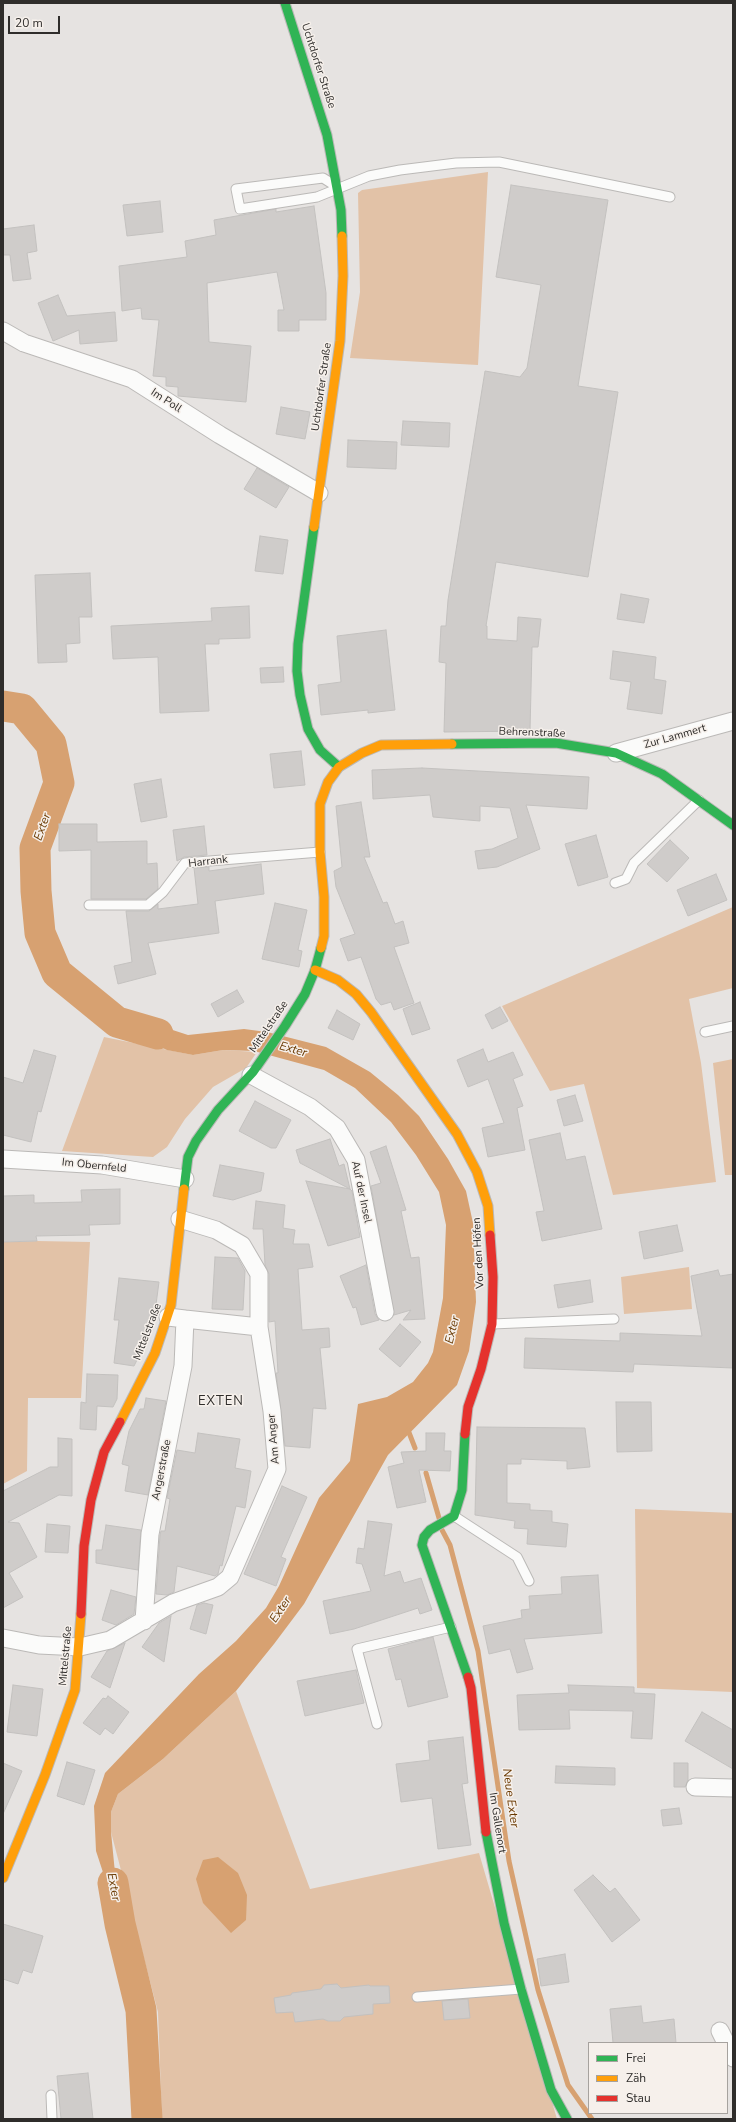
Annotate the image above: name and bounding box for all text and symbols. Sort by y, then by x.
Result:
scale bar [10,8,62,34]
text: 20 m [15,15,43,31]
street label: Uchtdorfer Straße [298,22,338,110]
street label: Uchtdorfer Straße [309,342,335,432]
street label: Im Poll [148,386,184,416]
street label: Zur Lammert [642,722,708,752]
street label: Behrenstraße [498,725,566,741]
water label: Exter [31,811,55,843]
street label: Harrank [188,853,228,871]
street label: Mittelstraße [247,998,291,1056]
water label: Exter [278,1039,308,1061]
street label: Im Obernfeld [61,1156,127,1176]
street label: Auf der Insel [348,1160,374,1224]
street label: Vor den Höfen [471,1217,487,1289]
street label: Mittelstraße [131,1302,165,1362]
water label: Exter [443,1315,463,1345]
district label: EXTEN [198,1394,244,1410]
street label: Am Anger [265,1413,283,1465]
street label: Angerstraße [150,1438,174,1502]
water label: Exter [267,1594,295,1626]
street label: Mittelstraße [57,1626,75,1686]
water label: Neue Exter [499,1768,521,1828]
street label: Im Gallenort [486,1792,508,1854]
water label: Exter [103,1872,123,1902]
legend [588,2042,728,2114]
text: Frei [626,2050,646,2066]
text: Zäh [626,2070,646,2086]
text: Stau [626,2090,651,2106]

